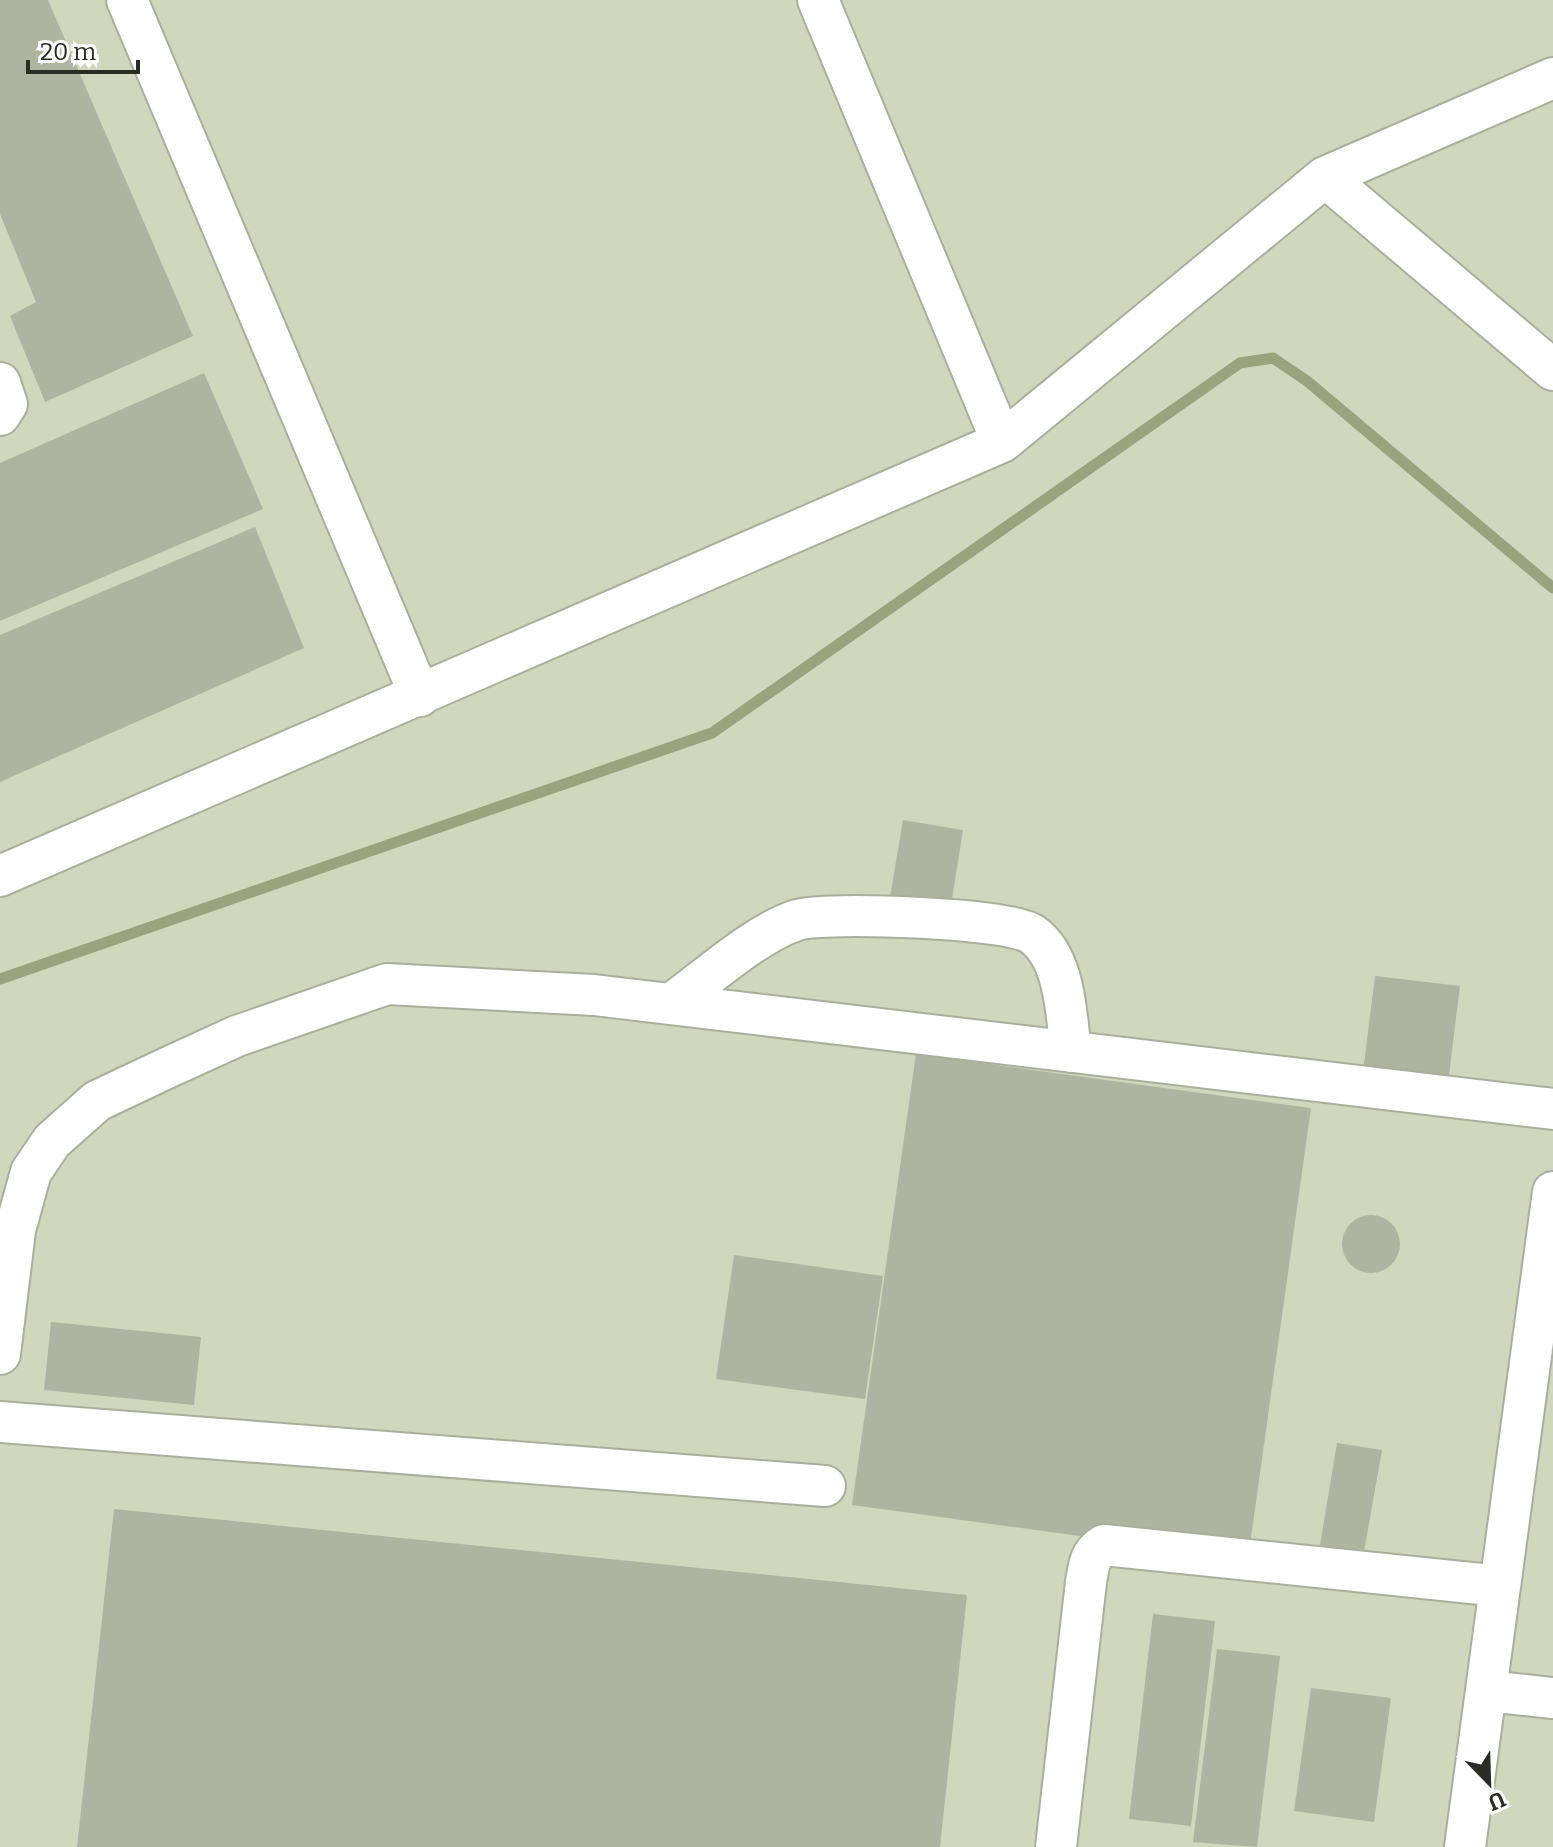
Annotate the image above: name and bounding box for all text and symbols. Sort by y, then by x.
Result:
scale bar [28,24,138,74]
text: 20 m [40,38,96,66]
north arrow [1449,1743,1529,1823]
text: U [1484,1785,1509,1817]

